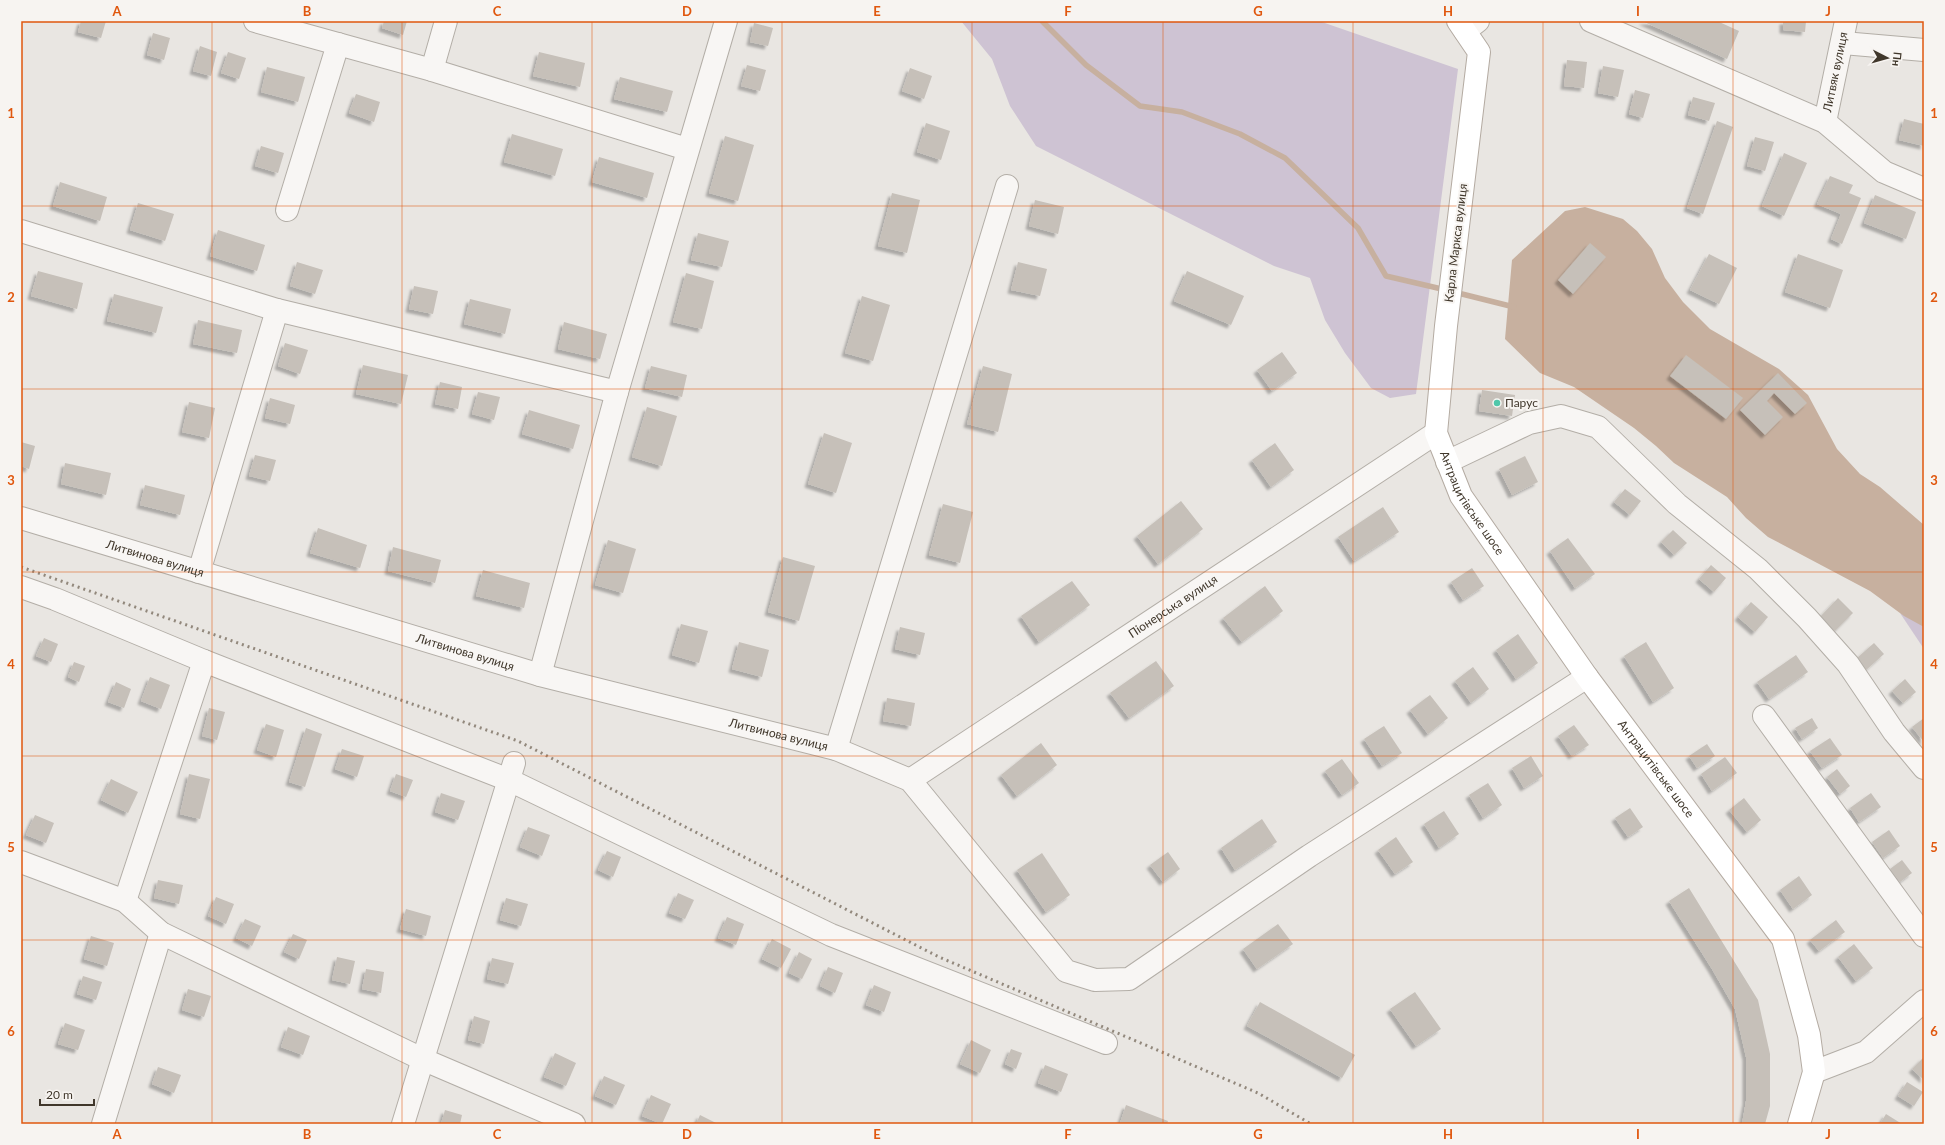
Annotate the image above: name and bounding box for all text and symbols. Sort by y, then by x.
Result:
text: A [111,3,122,19]
text: B [303,3,312,19]
text: C [493,3,502,19]
text: D [682,3,692,19]
text: E [873,3,881,19]
text: F [1064,3,1072,19]
text: G [1253,3,1263,19]
text: H [1443,3,1453,19]
text: I [1636,3,1640,19]
text: J [1825,3,1831,19]
street label: Литвяк вулиця [1819,31,1851,114]
north arrow [1867,38,1907,78]
text: Пн [1890,51,1905,67]
text: 1 [7,105,15,121]
text: 1 [1930,105,1938,121]
street label: Карла Маркса вулиця [1441,183,1470,303]
text: 2 [7,289,15,305]
text: 2 [1930,289,1938,305]
place label: Парус [1505,395,1538,410]
marker: Парус [1492,398,1502,408]
street label: Антрацитівське шосе [1437,449,1508,558]
text: 3 [7,472,15,488]
text: 3 [1930,472,1938,488]
street label: Литвинова вулиця [103,536,206,580]
street label: Піонерська вулиця [1125,571,1220,641]
street label: Литвинова вулиця [413,630,516,674]
text: 4 [7,656,15,672]
text: 4 [1930,656,1938,672]
street label: Литвинова вулиця [726,714,830,754]
street label: Антрацитівське шосе [1615,717,1698,820]
text: 5 [7,839,15,855]
text: 5 [1930,839,1938,855]
text: 6 [7,1023,15,1039]
text: 6 [1930,1023,1938,1039]
scale bar [40,1081,94,1107]
text: 20 m [46,1087,73,1102]
text: A [111,1126,122,1142]
text: B [303,1126,312,1142]
text: C [493,1126,502,1142]
text: D [682,1126,692,1142]
text: E [873,1126,881,1142]
text: F [1064,1126,1072,1142]
text: G [1253,1126,1263,1142]
text: H [1443,1126,1453,1142]
text: I [1636,1126,1640,1142]
text: J [1825,1126,1831,1142]

